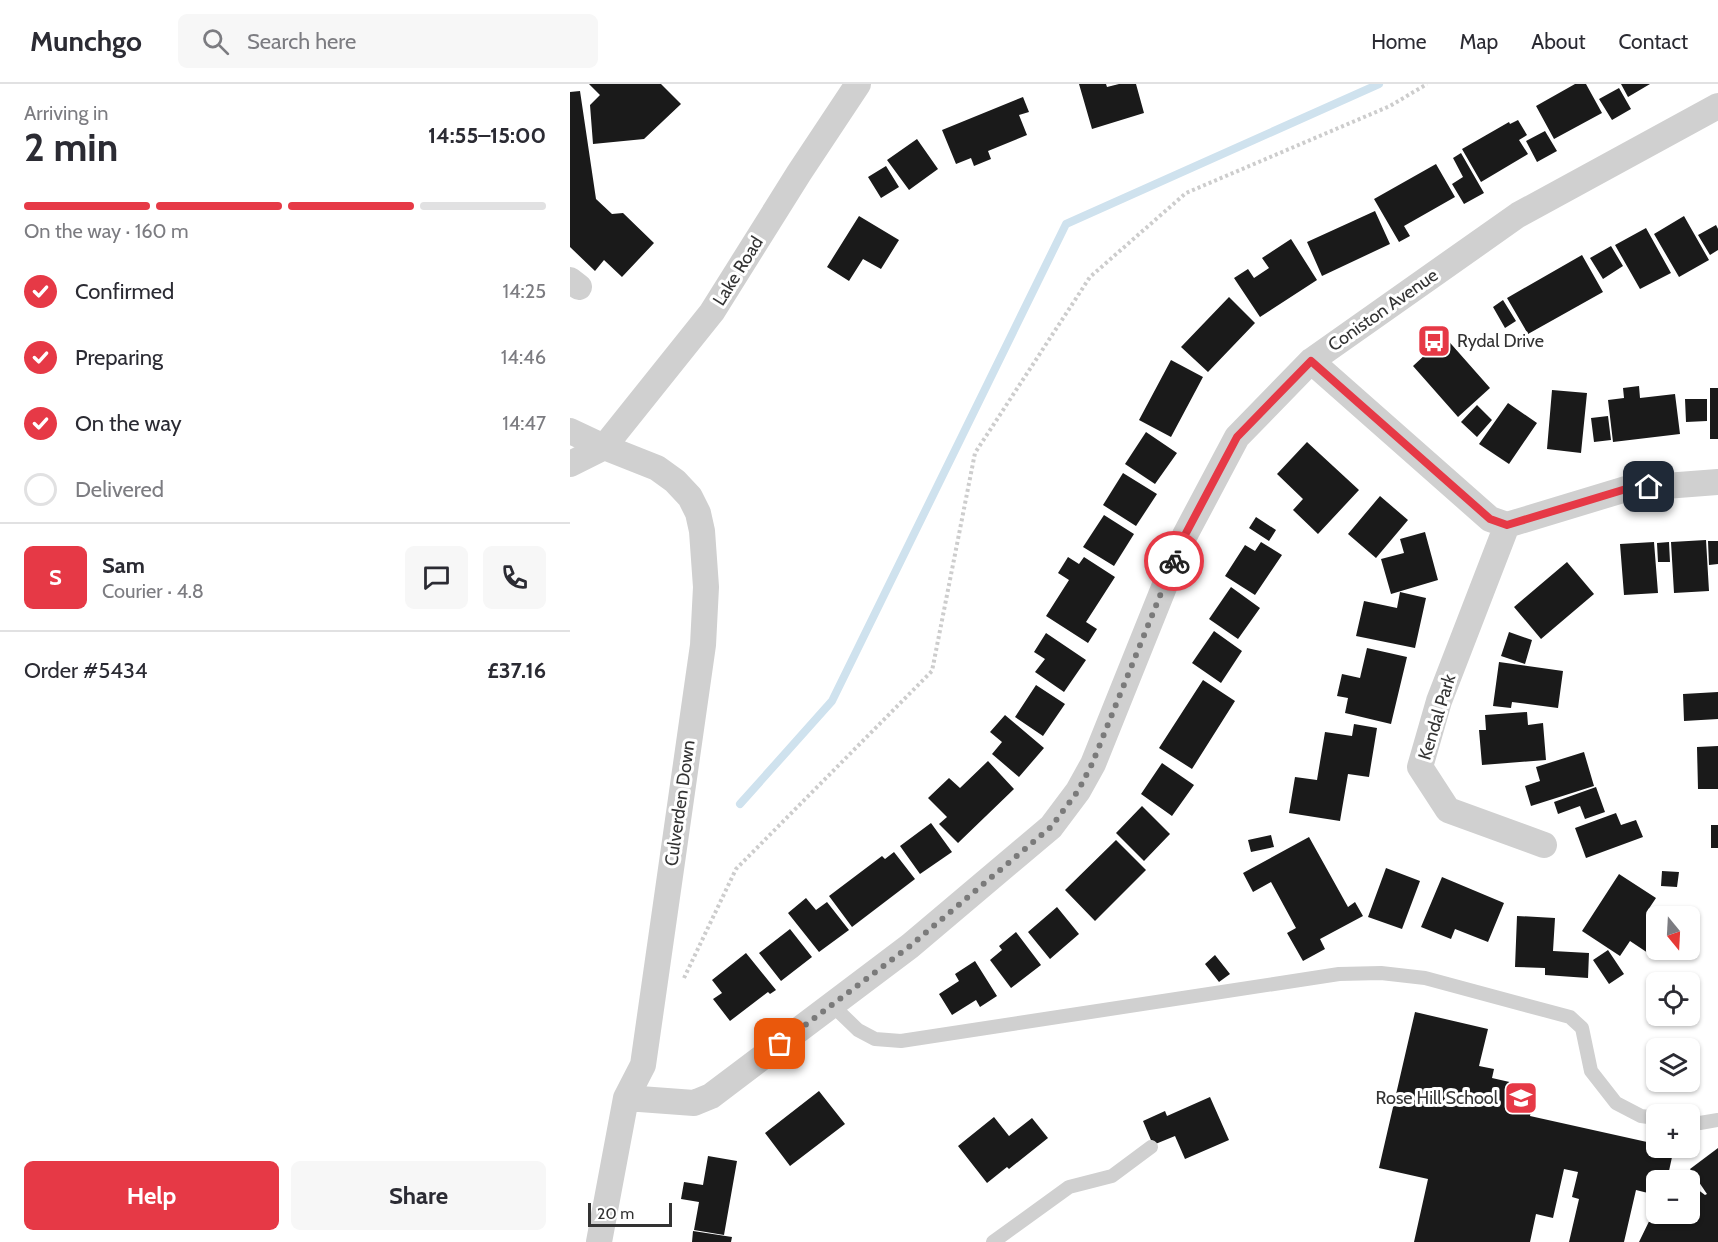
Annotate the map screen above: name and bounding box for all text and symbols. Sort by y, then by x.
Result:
search box [178,14,598,68]
text: Munchgo [30,24,142,58]
icon: search [199,25,232,58]
text: Search here [247,28,356,55]
text: Home [1371,29,1427,54]
text: Map [1460,29,1498,54]
text: About [1531,29,1585,54]
text: Contact [1618,29,1688,54]
text: Arriving in [24,101,108,125]
text: 14:55–15:00 [428,122,546,149]
text: 2 min [24,123,118,171]
text: On the way · 160 m [24,219,189,243]
street label: Lake Road [708,232,768,310]
street label: Coniston Avenue [1324,264,1442,356]
icon: check [24,275,57,308]
text: Confirmed [75,278,174,305]
text: 14:25 [502,279,546,303]
bus stop icon: Rydal Drive [1416,323,1452,359]
place label: Rydal Drive [1457,330,1544,352]
icon: check [24,341,57,374]
text: Preparing [75,344,163,371]
text: 14:46 [501,345,546,369]
icon: check [24,407,57,440]
text: On the way [75,410,182,437]
text: 14:47 [502,411,546,435]
pin [1623,461,1674,512]
icon: home [1632,470,1665,503]
text: Delivered [75,476,164,503]
courier [1144,531,1204,591]
icon: bike [1158,545,1191,578]
button: chat [405,546,468,609]
button: phone [483,546,546,609]
text: Sam [102,552,145,579]
text: S [49,564,62,591]
text: Courier · 4.8 [102,579,204,603]
text: Order #5434 [24,657,148,684]
text: £37.16 [487,657,546,684]
street label: Kendal Park [1414,671,1461,762]
street label: Culverden Down [660,739,700,867]
north arrow [1646,906,1700,960]
map controls [1646,906,1700,1224]
button: locate [1646,972,1700,1026]
pin [754,1018,805,1069]
icon: bag [763,1027,796,1060]
button: layers [1646,1038,1700,1092]
school or university icon: Rose Hill School [1503,1080,1539,1116]
place label: Rose Hill School [1375,1087,1499,1109]
button: + [1646,1104,1700,1158]
button: Help [24,1161,279,1230]
button: Share [291,1161,546,1230]
button: − [1646,1170,1700,1224]
scale bar [588,1200,672,1228]
text: 20 m [597,1204,634,1223]

